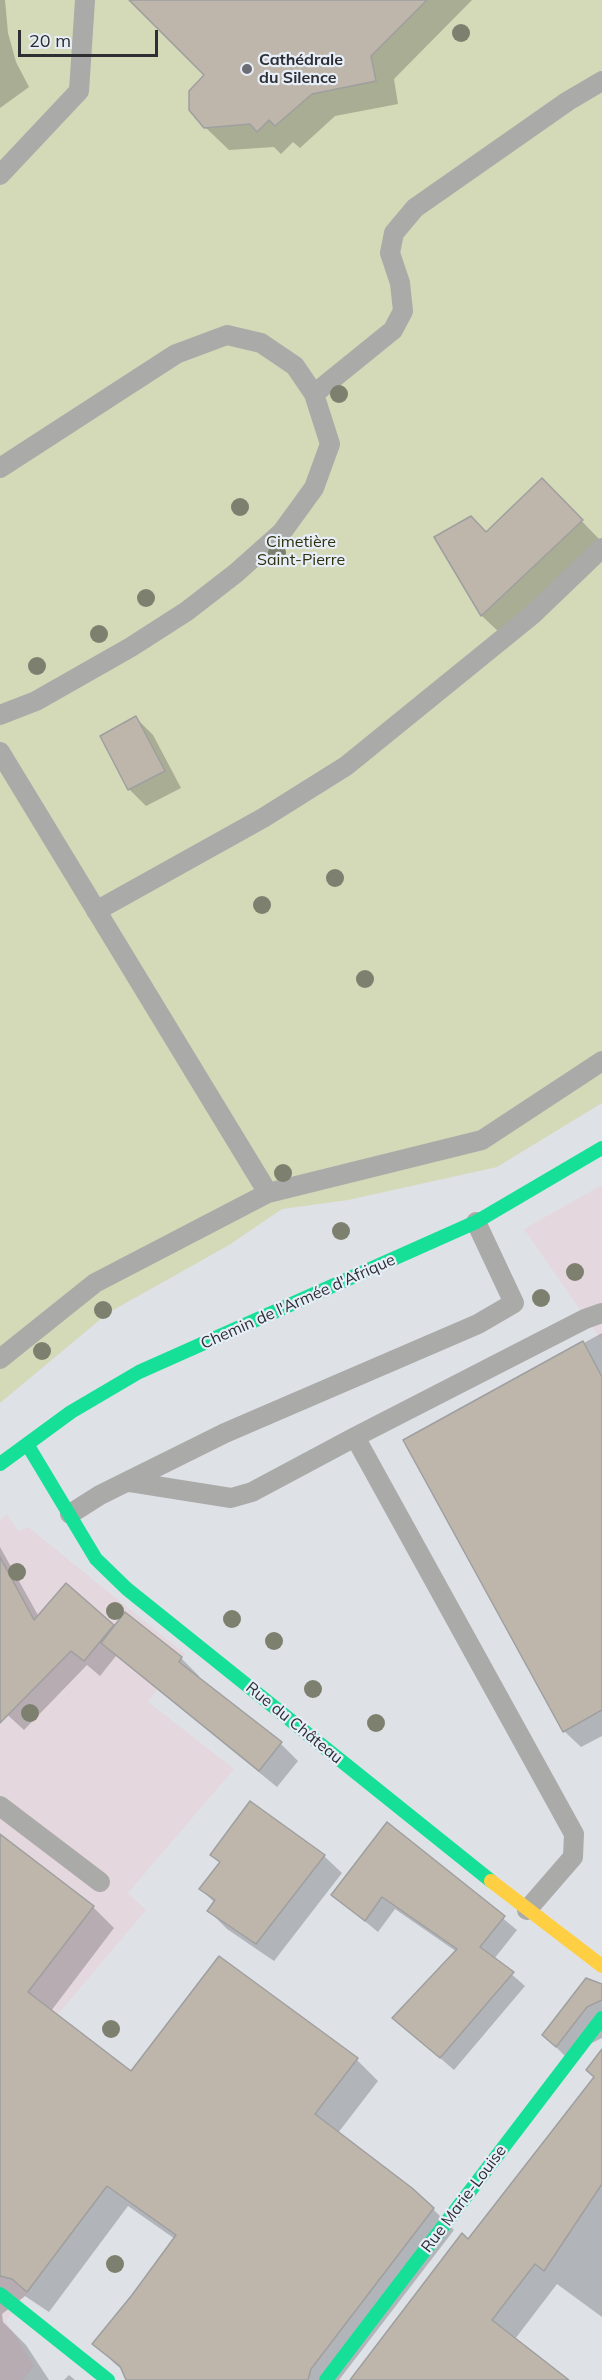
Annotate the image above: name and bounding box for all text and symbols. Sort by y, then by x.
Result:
scale bar [21,18,160,56]
text: 20 m [29,29,71,52]
place label: Cathédrale du Silence [259,50,343,88]
marker: Cathédrale du Silence [240,62,254,76]
park label: Cimetière Saint-Pierre [257,532,345,570]
street label: Chemin de l'Armée d'Afrique [198,1250,398,1354]
street label: Rue du Château [242,1678,346,1768]
street label: Rue Marie-Louise [417,2142,511,2256]

